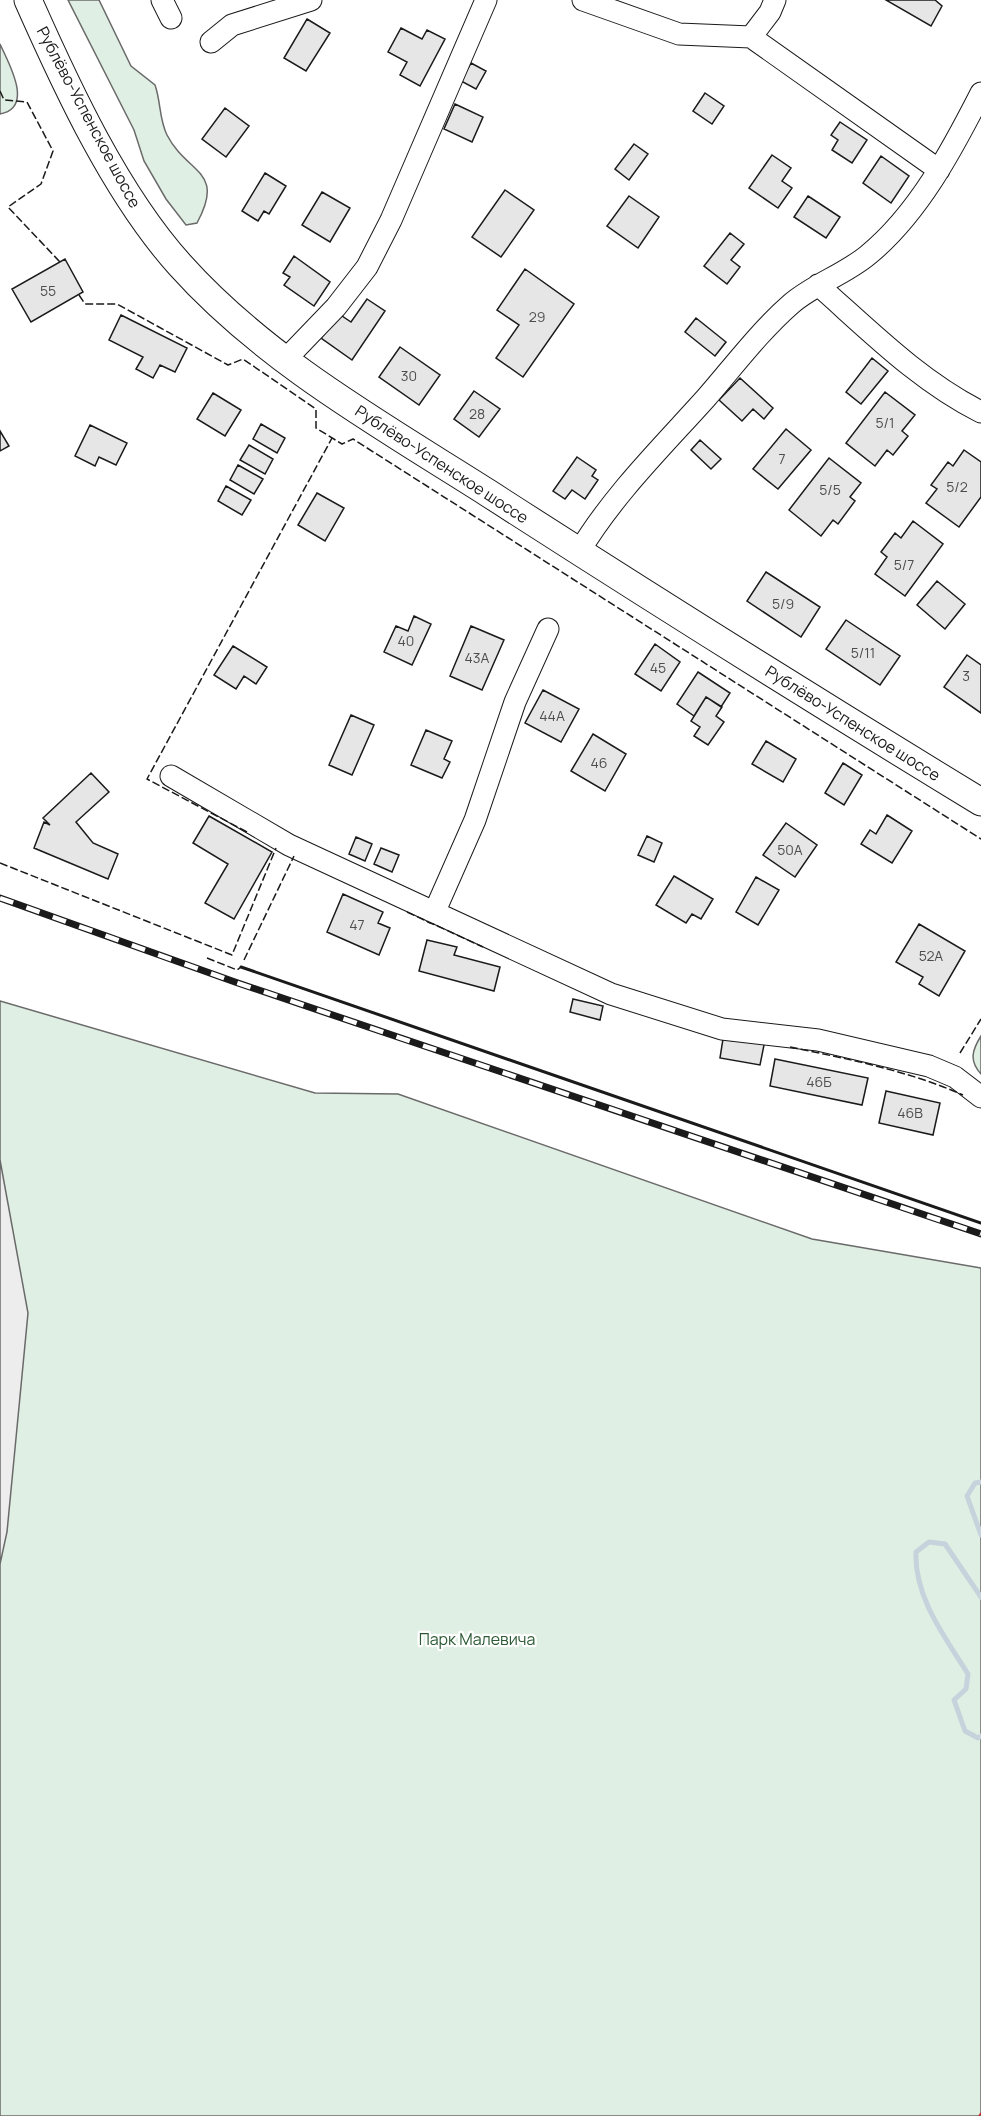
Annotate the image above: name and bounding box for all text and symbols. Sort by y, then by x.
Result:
street label: Рублёво-Успенское шоссе [32,22,146,212]
house number: 55 [40,281,56,300]
house number: 29 [529,307,545,326]
house number: 30 [401,366,417,385]
street label: Рублёво-Успенское шоссе [351,400,533,528]
house number: 28 [469,404,485,423]
house number: 5/1 [876,413,894,432]
house number: 7 [778,449,786,468]
house number: 5/2 [946,477,968,496]
house number: 5/5 [819,480,841,499]
house number: 5/7 [894,555,914,574]
house number: 5/9 [772,594,794,613]
house number: 40 [398,631,414,650]
house number: 5/11 [851,643,875,662]
house number: 43А [465,648,490,667]
house number: 45 [650,658,666,677]
street label: Рублёво-Успенское шоссе [761,660,945,786]
house number: 3 [962,666,970,685]
house number: 44А [539,706,565,725]
house number: 46 [591,753,607,772]
house number: 50А [777,840,803,859]
house number: 47 [349,915,365,934]
house number: 52А [919,946,943,965]
house number: 46Б [806,1072,832,1091]
house number: 46В [897,1103,923,1122]
park label: Парк Малевича [419,1628,535,1650]

